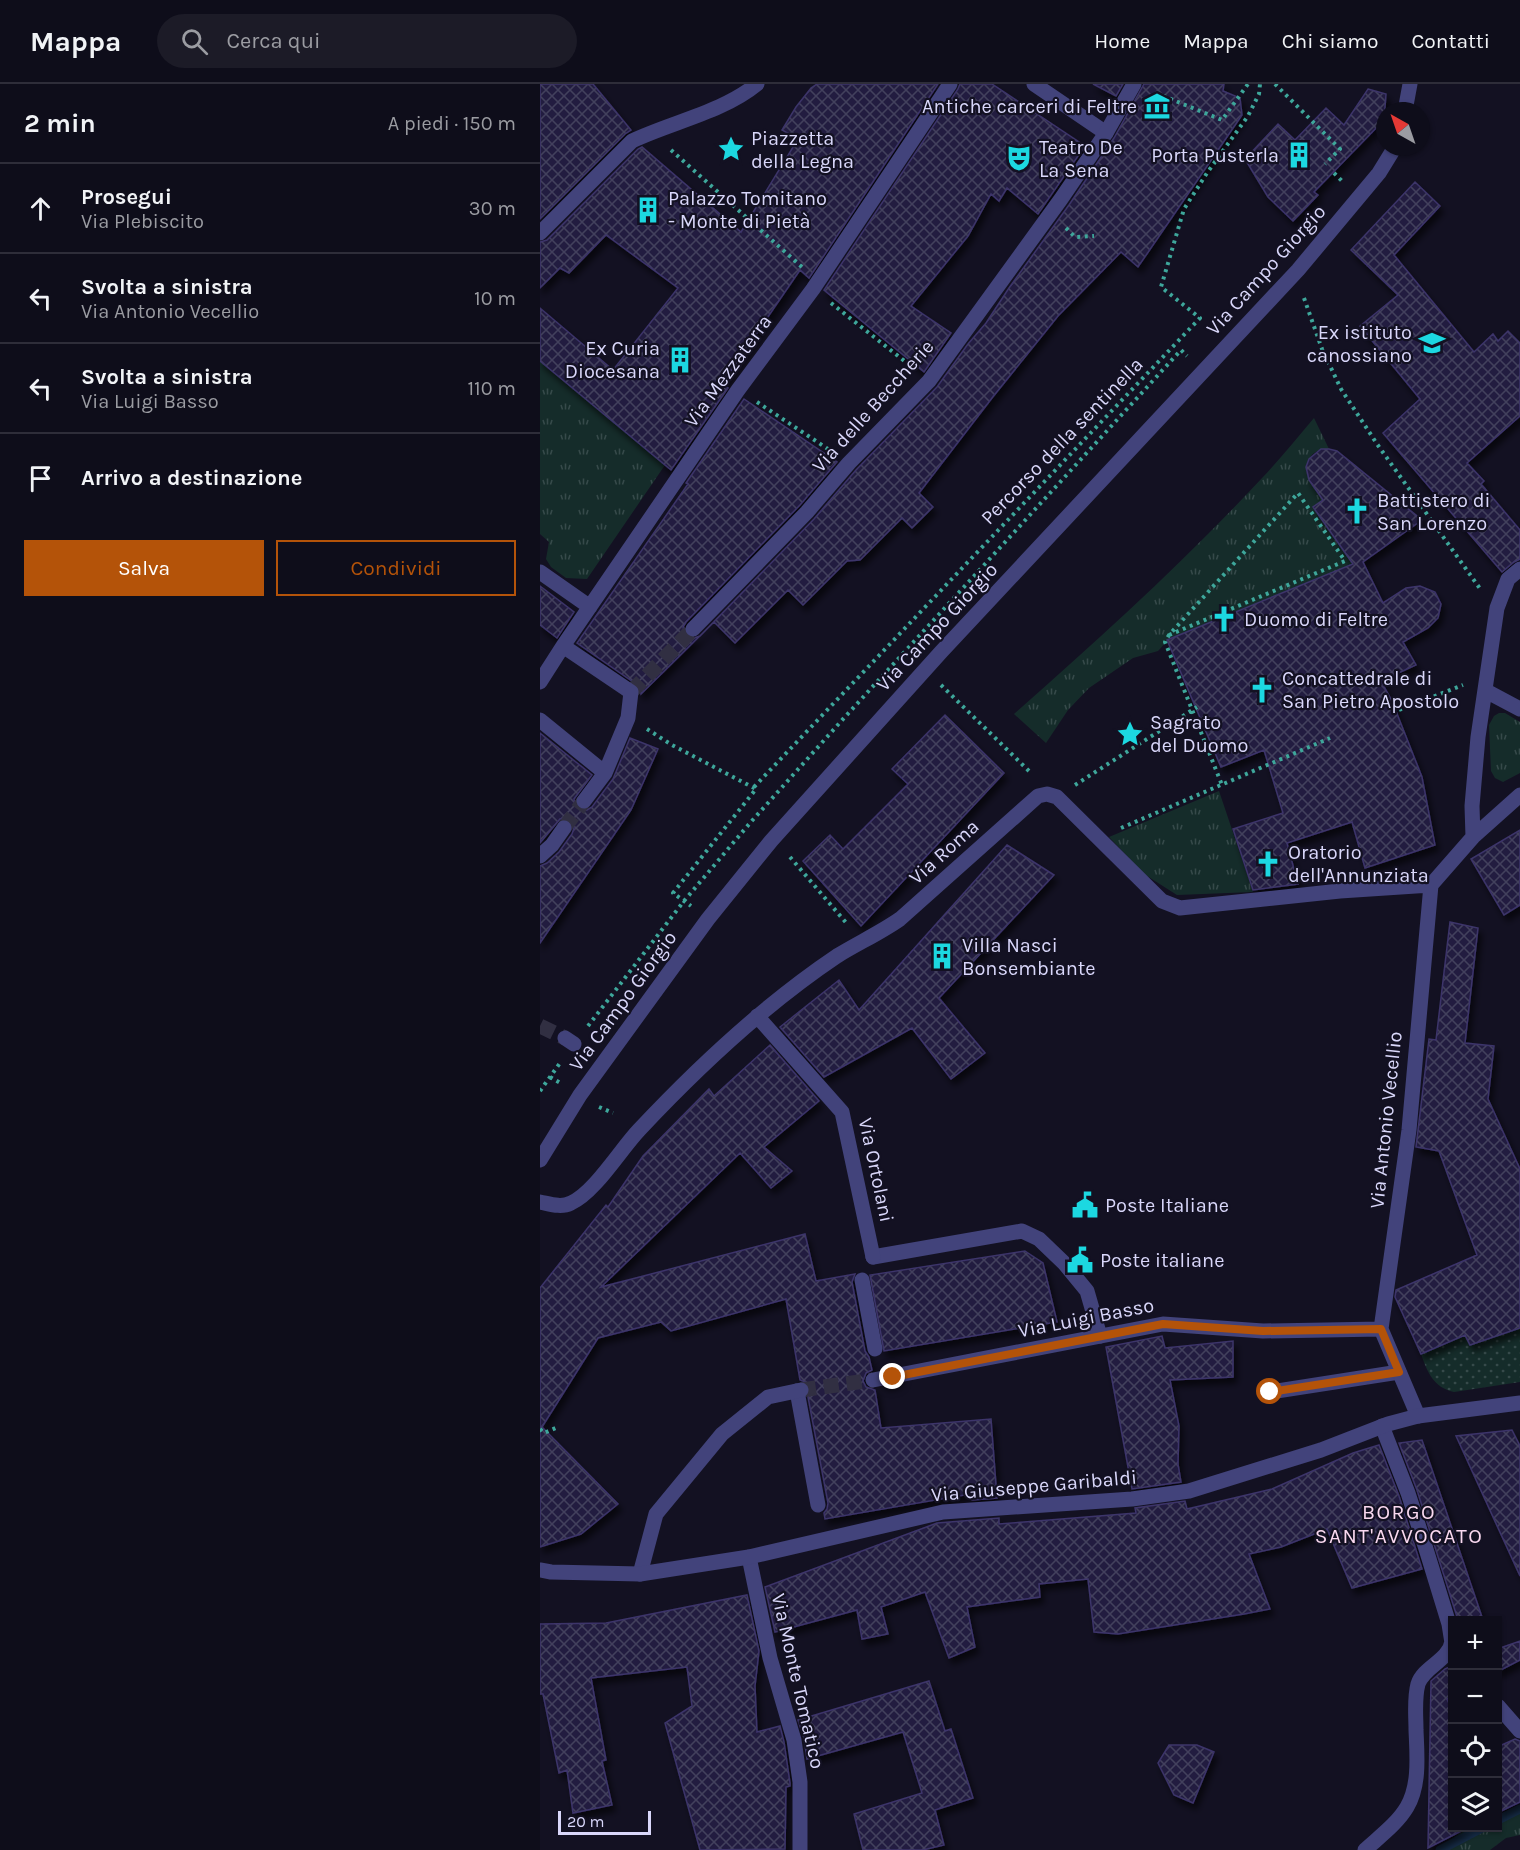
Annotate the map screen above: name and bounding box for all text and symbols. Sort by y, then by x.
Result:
search box [157,14,577,68]
text: Mappa [30,25,121,58]
icon: search [178,25,211,58]
text: Cerca qui [226,28,321,54]
text: Home [1094,29,1150,53]
text: Mappa [1183,29,1249,53]
text: Chi siamo [1282,29,1378,53]
text: Contatti [1411,29,1490,53]
museum icon: Antiche carceri di Feltre [1142,91,1172,121]
place label: Antiche carceri di Feltre [922,95,1137,118]
north arrow [1376,102,1430,156]
text: 2 min [24,108,96,139]
text: A piedi · 150 m [388,112,516,135]
place label: Piazzetta della Legna [751,127,854,173]
place icon: Piazzetta della Legna [716,134,746,164]
place label: Teatro De La Sena [1039,136,1123,182]
building icon: Porta Pusterla [1284,140,1314,170]
theatre icon: Teatro De La Sena [1004,143,1034,173]
place label: Porta Pusterla [1151,144,1279,167]
text: Prosegui [81,184,172,210]
place label: Palazzo Tomitano - Monte di Pietà [668,187,827,233]
icon: ahead [24,192,57,225]
building icon: Palazzo Tomitano - Monte di Pietà [633,195,663,225]
text: 30 m [469,197,516,220]
street label: Via Campo Giorgio [1202,200,1330,340]
text: Via Plebiscito [81,210,204,233]
text: Svolta a sinistra [81,274,253,300]
icon: left [24,282,57,315]
text: 10 m [474,287,516,310]
text: Via Antonio Vecellio [81,300,259,323]
street label: Via Mezzaterra [679,310,777,432]
place label: Ex istituto canossiano [1307,321,1412,367]
school or university icon: Ex istituto canossiano [1417,328,1447,358]
street label: Via delle Beccherie [807,335,939,477]
place label: Ex Curia Diocesana [565,337,660,383]
building icon: Ex Curia Diocesana [665,345,695,375]
street label: Percorso della sentinella [976,353,1148,529]
text: Svolta a sinistra [81,364,253,390]
icon: left [24,372,57,405]
text: 110 m [467,377,516,400]
text: Via Luigi Basso [81,390,219,413]
icon: arrive [24,462,57,495]
text: Arrivo a destinazione [81,465,302,491]
place label: Battistero di San Lorenzo [1377,489,1490,535]
church icon: Battistero di San Lorenzo [1342,496,1372,526]
button: Salva [24,540,264,596]
button: Condividi [276,540,516,596]
street label: Via Campo Giorgio [872,558,1002,696]
church icon: Duomo di Feltre [1209,604,1239,634]
place label: Duomo di Feltre [1244,608,1388,631]
place label: Concattedrale di San Pietro Apostolo [1282,667,1459,713]
church icon: Concattedrale di San Pietro Apostolo [1247,675,1277,705]
place label: Sagrato del Duomo [1150,711,1248,757]
place icon: Sagrato del Duomo [1115,719,1145,749]
street label: Via Roma [904,815,984,889]
place label: Oratorio dell'Annunziata [1288,841,1429,887]
church icon: Oratorio dell'Annunziata [1253,849,1283,879]
street label: Via Campo Giorgio [565,927,681,1075]
place label: Villa Nasci Bonsembiante [962,934,1096,980]
building icon: Villa Nasci Bonsembiante [927,941,957,971]
street label: Via Antonio Vecellio [1365,1030,1407,1210]
street label: Via Ortolani [854,1116,898,1224]
public building icon: Poste Italiane [1070,1190,1100,1220]
place label: Poste Italiane [1105,1194,1229,1217]
public building icon: Poste italiane [1065,1245,1095,1275]
place label: Poste italiane [1100,1249,1224,1272]
street label: Via Luigi Basso [1016,1294,1156,1342]
route end [879,1363,905,1389]
route start [1256,1378,1282,1404]
street label: Via Giuseppe Garibaldi [930,1466,1138,1506]
district label: BORGO SANT'AVVOCATO [1315,1500,1483,1548]
street label: Via Monte Tomatico [767,1591,829,1771]
map controls [1448,1616,1502,1832]
button: + [1448,1616,1502,1670]
button: − [1448,1670,1502,1724]
button: locate [1448,1724,1502,1778]
button: layers [1448,1778,1502,1832]
scale bar [558,1808,651,1836]
text: 20 m [567,1812,605,1831]

